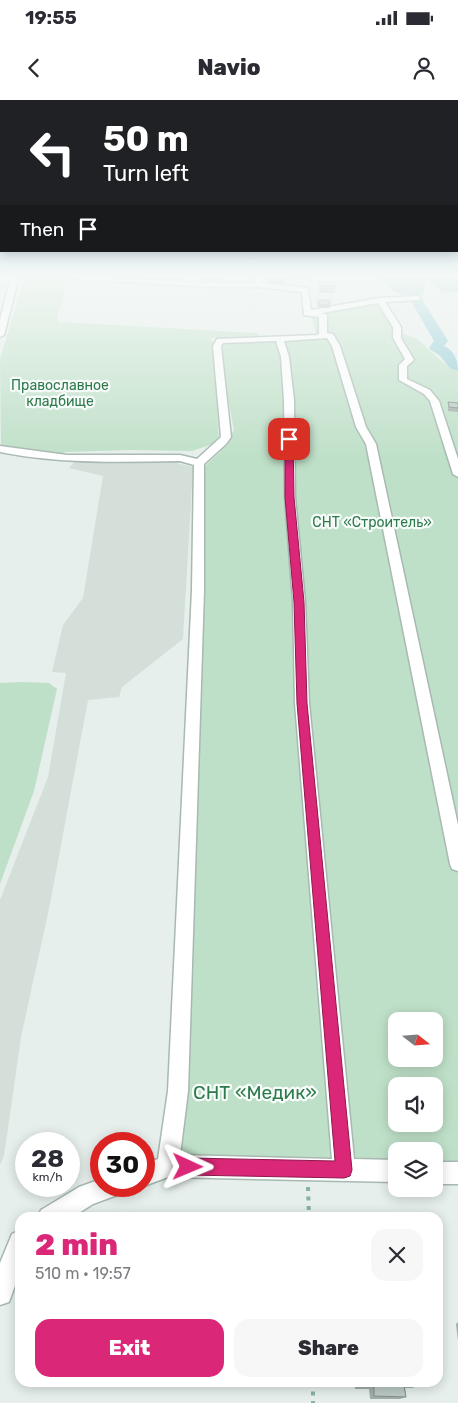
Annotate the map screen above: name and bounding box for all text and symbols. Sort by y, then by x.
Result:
text: 19:55 [25,6,77,29]
icon: back [20,54,48,82]
text: Navio [198,54,260,81]
icon: person [410,54,438,82]
text: 50 m [103,118,189,160]
icon: left [20,120,85,185]
text: Turn left [103,160,189,187]
icon: arrive [74,215,102,243]
text: Then [20,218,64,241]
park label: Православное кладбище [11,377,109,410]
pin [268,418,310,460]
icon: arrive [275,425,303,453]
park label: СНТ «Строитель» [312,514,432,531]
north arrow [388,1012,442,1068]
map controls [388,1012,443,1197]
button: sound [388,1077,443,1132]
park label: СНТ «Медик» [193,1081,317,1104]
speed limit sign: 30 [90,1132,155,1197]
position arrow [161,1140,213,1192]
button: layers [388,1142,443,1197]
text: 28 [31,1144,64,1173]
text: km/h [33,1170,62,1184]
text: 2 min [35,1227,118,1263]
button: close [371,1229,423,1281]
text: 510 m · 19:57 [35,1264,131,1283]
button: Exit [35,1319,224,1377]
button: Share [234,1319,423,1377]

